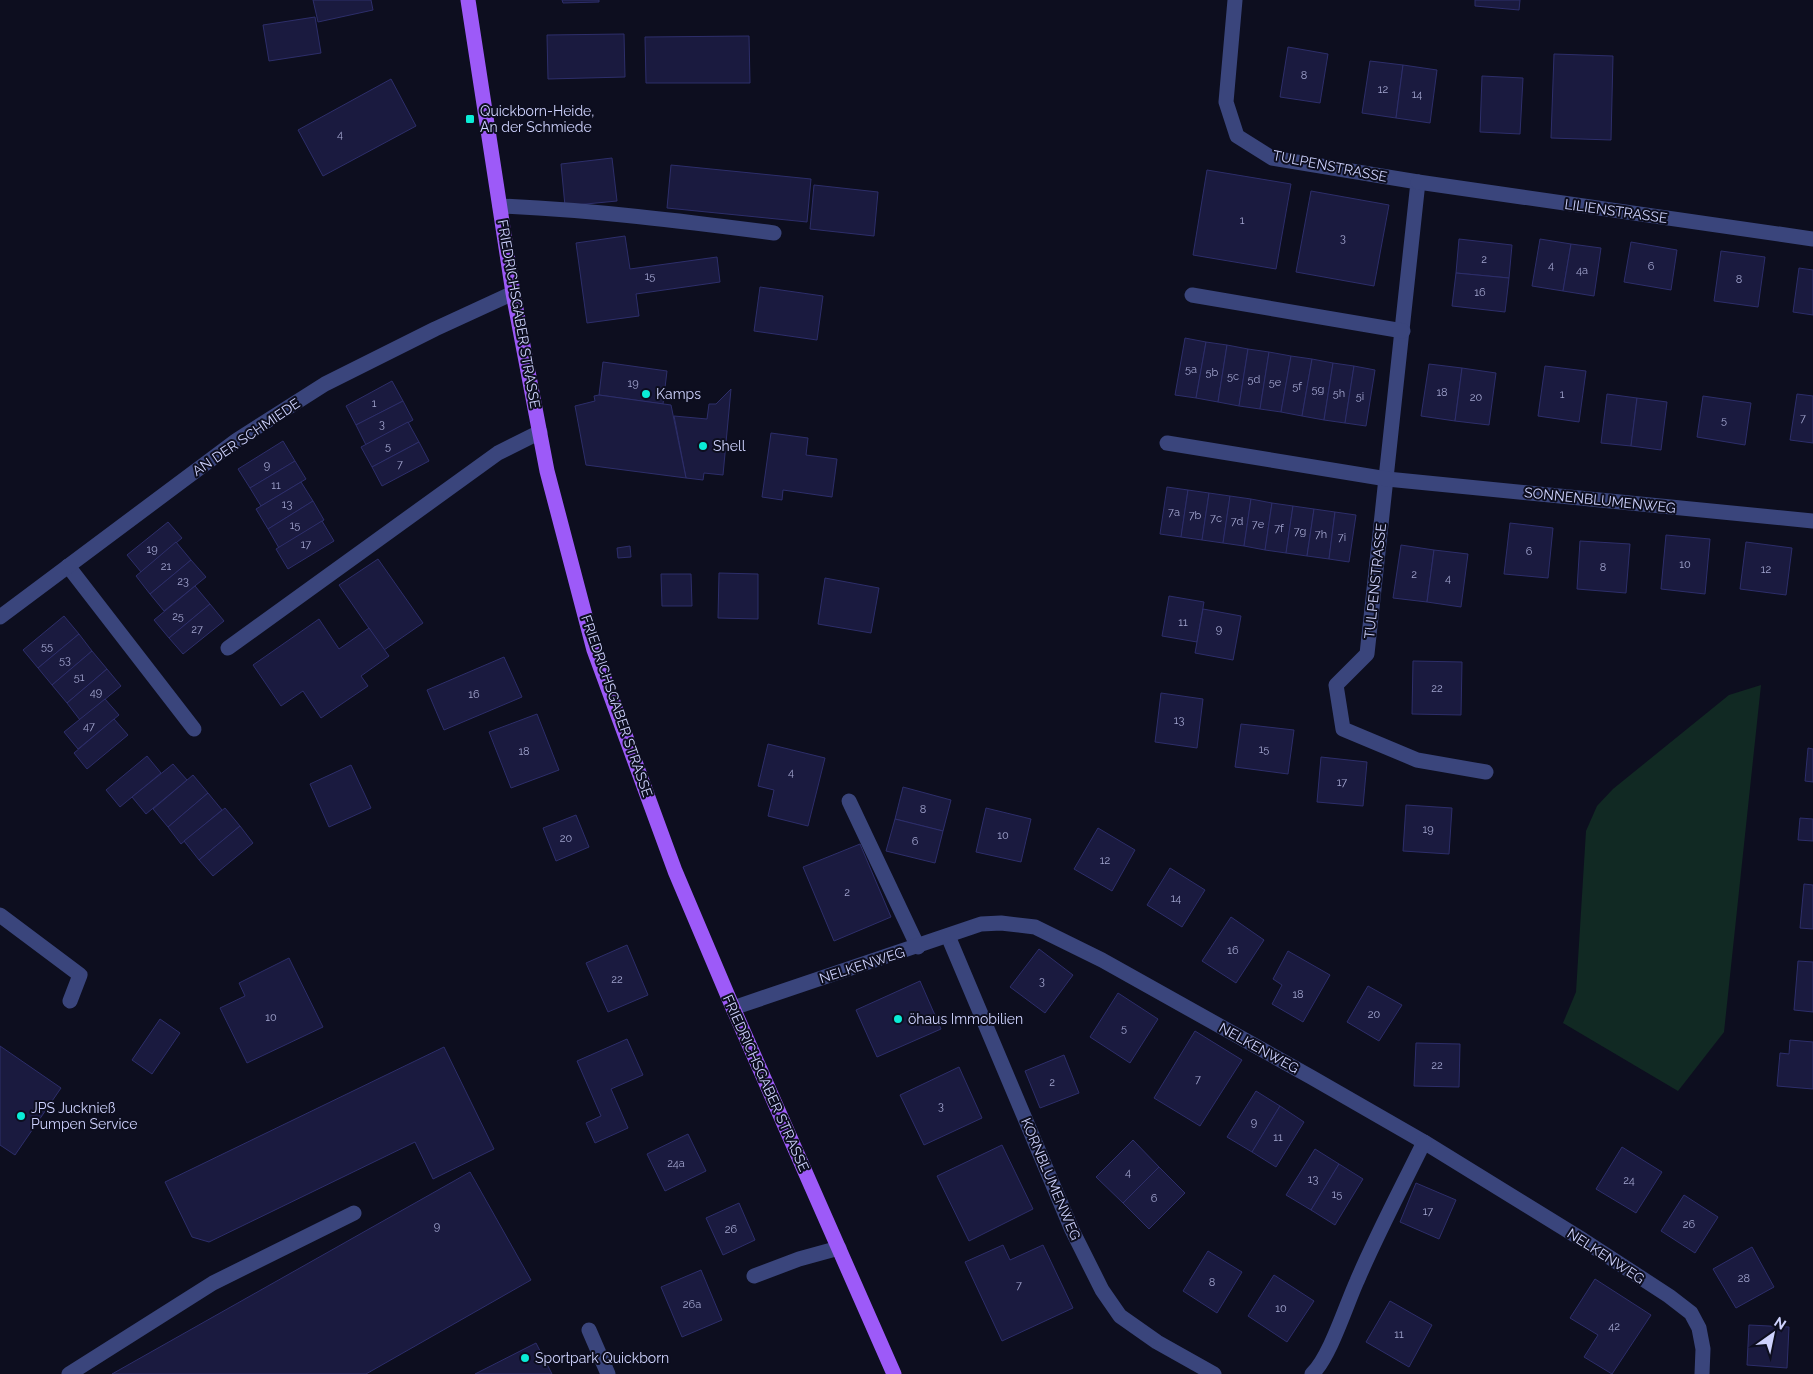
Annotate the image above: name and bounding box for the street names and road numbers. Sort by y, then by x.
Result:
street label: TULPENSTRASSE [1271,147,1389,185]
street label: LILIENSTRASSE [1564,196,1668,226]
street label: FRIEDRICHSGABER STRASSE [494,218,544,410]
street label: AN DER SCHMIEDE [189,395,303,479]
street label: SONNENBLUMENWEG [1523,484,1677,516]
street label: TULPENSTRASSE [1361,522,1389,640]
street label: FRIEDRICHSGABER STRASSE [578,613,656,799]
street label: NELKENWEG [817,944,907,986]
street label: FRIEDRICHSGABER STRASSE [720,992,812,1174]
street label: NELKENWEG [1216,1019,1302,1077]
street label: KORNBLUMENWEG [1018,1116,1084,1242]
street label: NELKENWEG [1564,1225,1648,1287]

